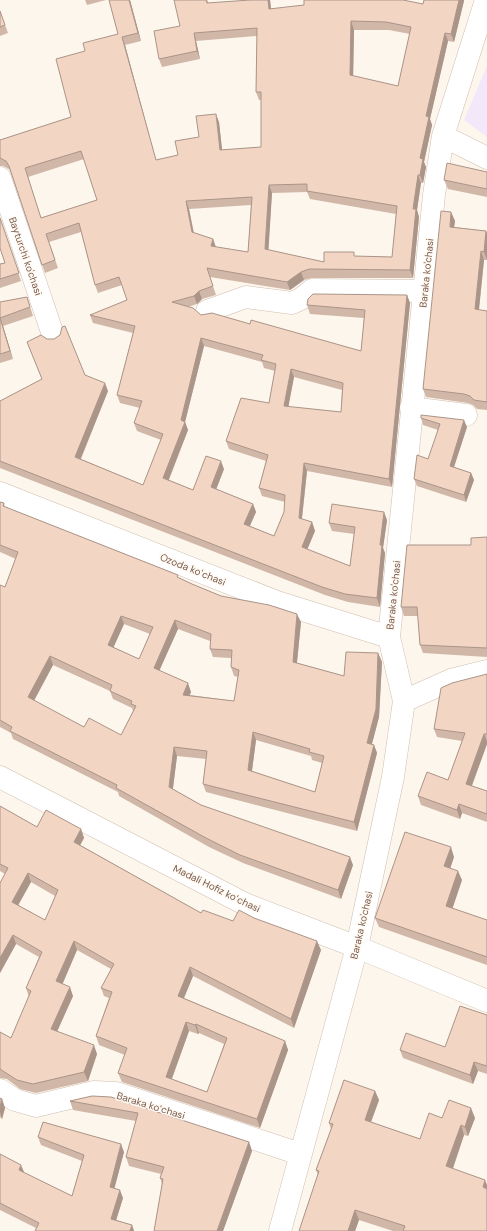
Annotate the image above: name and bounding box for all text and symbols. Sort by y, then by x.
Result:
street label: Bayturchi ko'chasi [6,215,45,297]
street label: Baraka ko'chasi [416,238,437,308]
street label: Ozoda koʻchasi [158,550,228,589]
street label: Baraka ko'chasi [383,560,404,630]
street label: Madali Hofiz koʻchasi [171,862,263,915]
street label: Baraka ko'chasi [347,890,376,960]
street label: Baraka koʻchasi [115,1089,187,1122]

